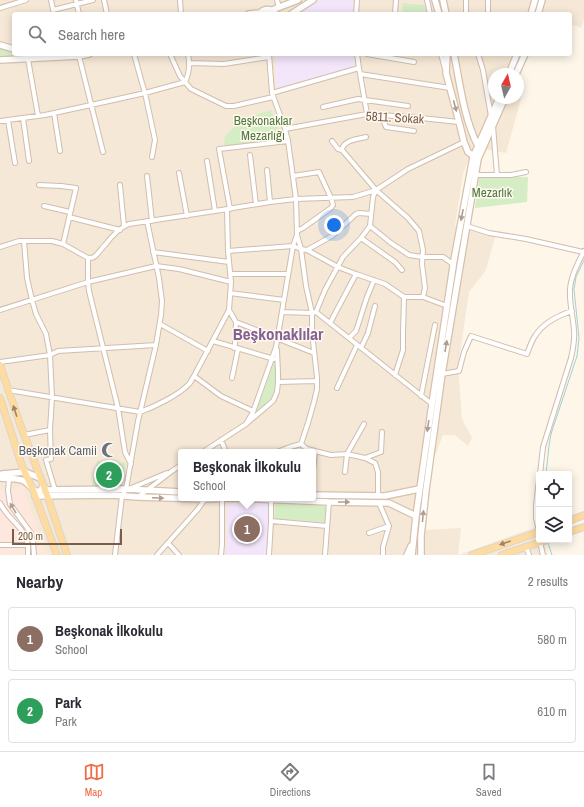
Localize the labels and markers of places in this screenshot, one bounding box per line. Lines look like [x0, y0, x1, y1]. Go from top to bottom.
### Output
mosque icon: Beşkonak Camii [100, 441, 118, 459]
place label: Beşkonak Camii [19, 442, 97, 459]
pin: 2 [96, 460, 122, 490]
pin: 1 [234, 514, 260, 544]

